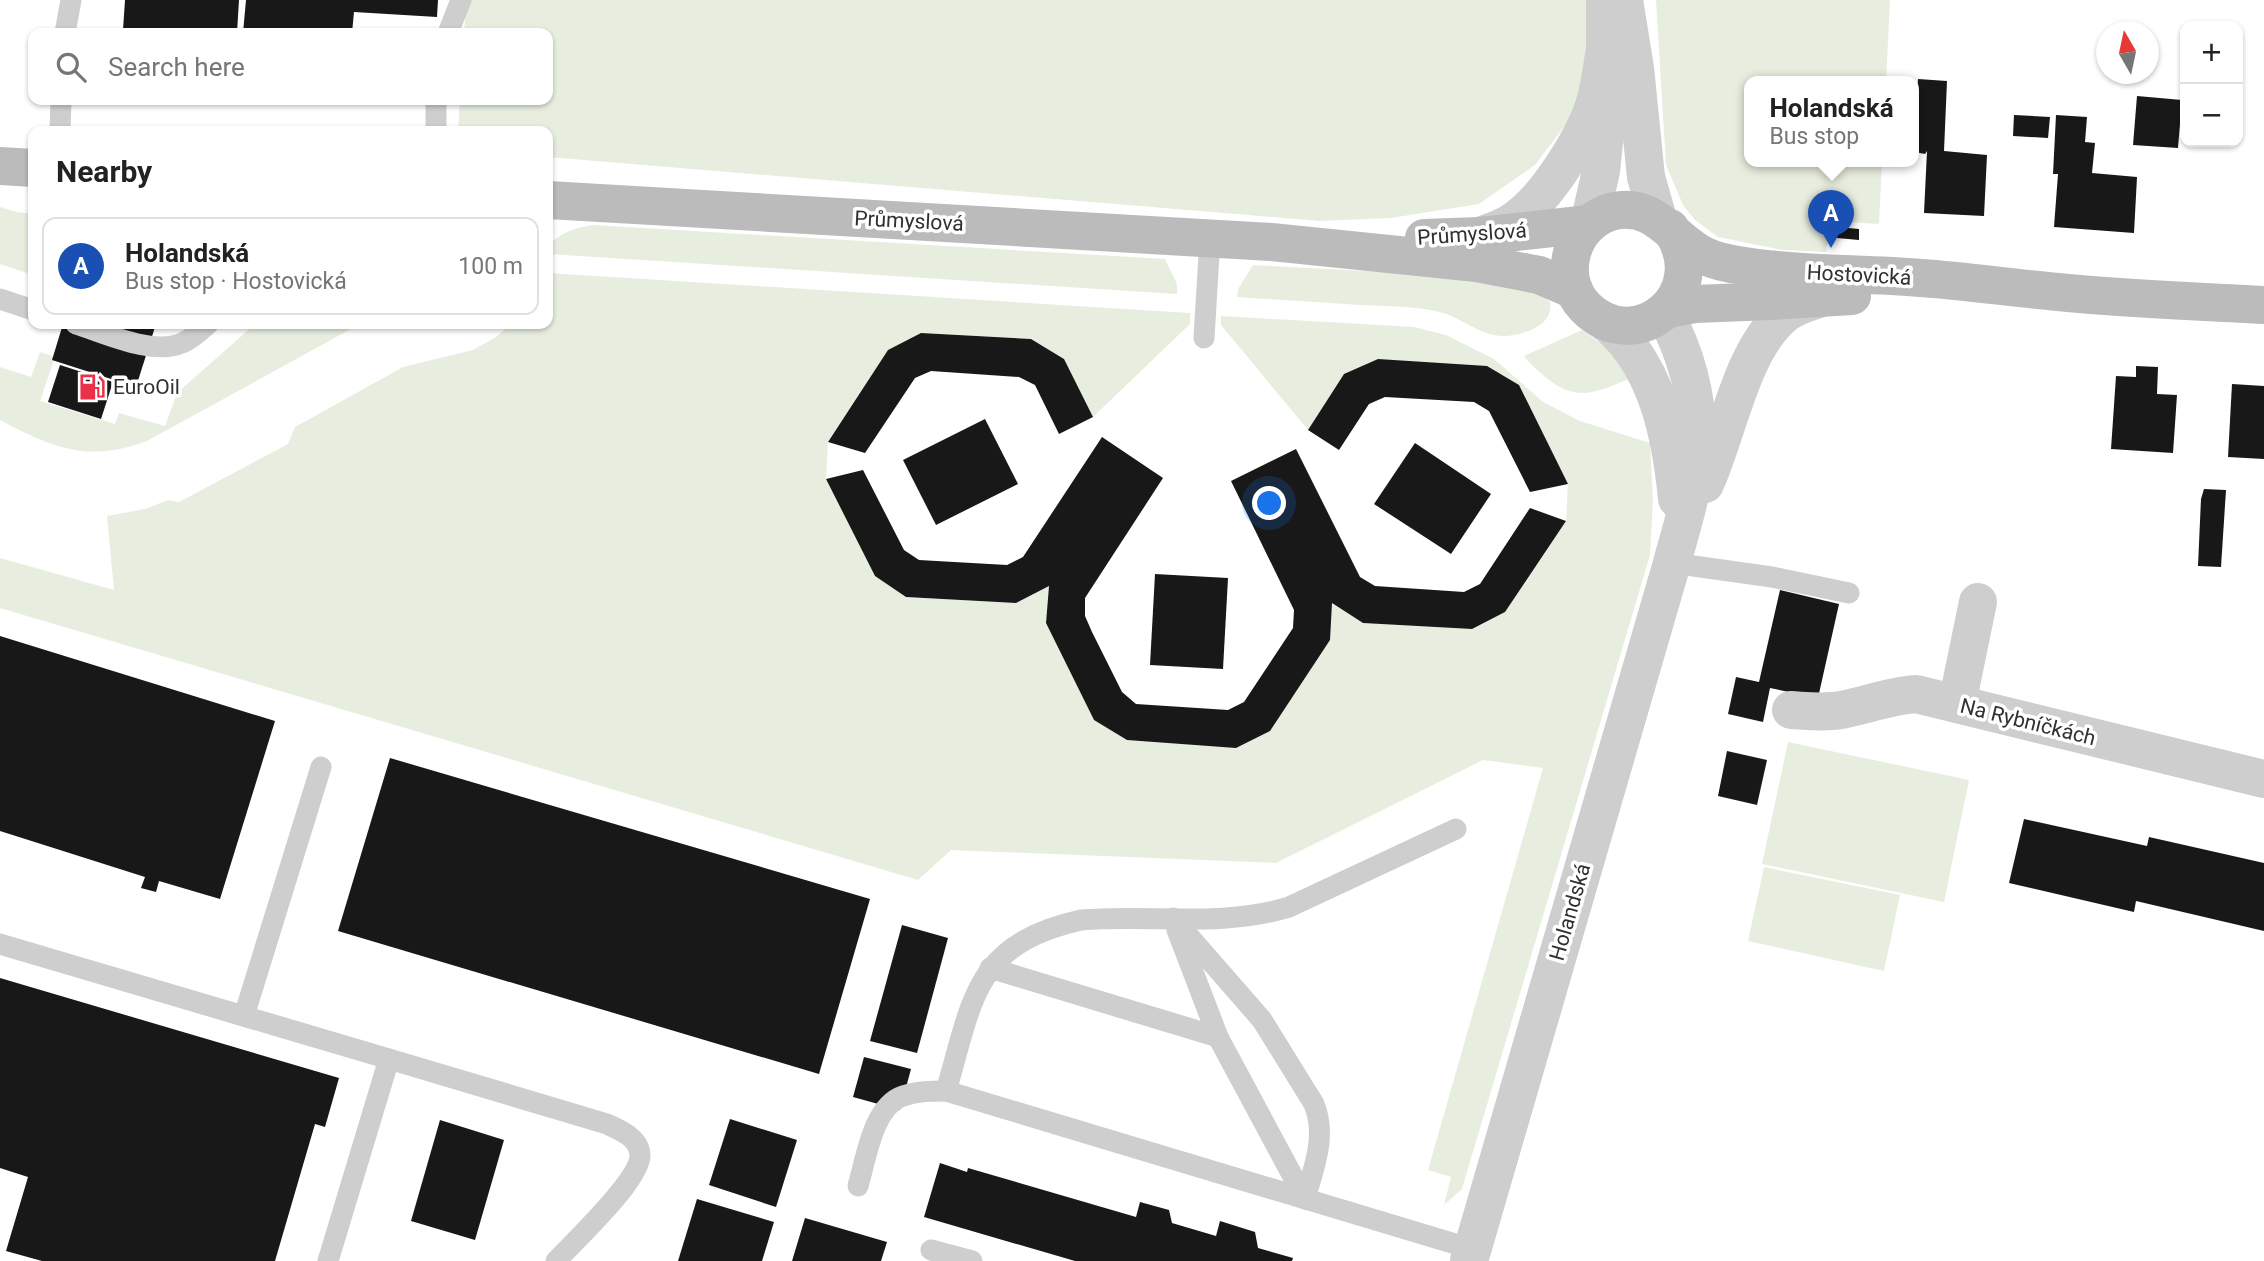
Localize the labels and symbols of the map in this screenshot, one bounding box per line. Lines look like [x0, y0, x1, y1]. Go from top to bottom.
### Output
north arrow [2096, 21, 2159, 84]
pin: A [1808, 190, 1854, 248]
street label: Průmyslová [854, 206, 964, 236]
street label: Průmyslová [1417, 218, 1527, 250]
street label: Hostovická [1806, 260, 1912, 290]
fuel station icon: EuroOil [77, 372, 107, 402]
place label: EuroOil [113, 375, 180, 399]
your location [1252, 486, 1286, 520]
street label: Na Rybníčkách [1958, 694, 2098, 750]
street label: Holandská [1545, 861, 1595, 963]

